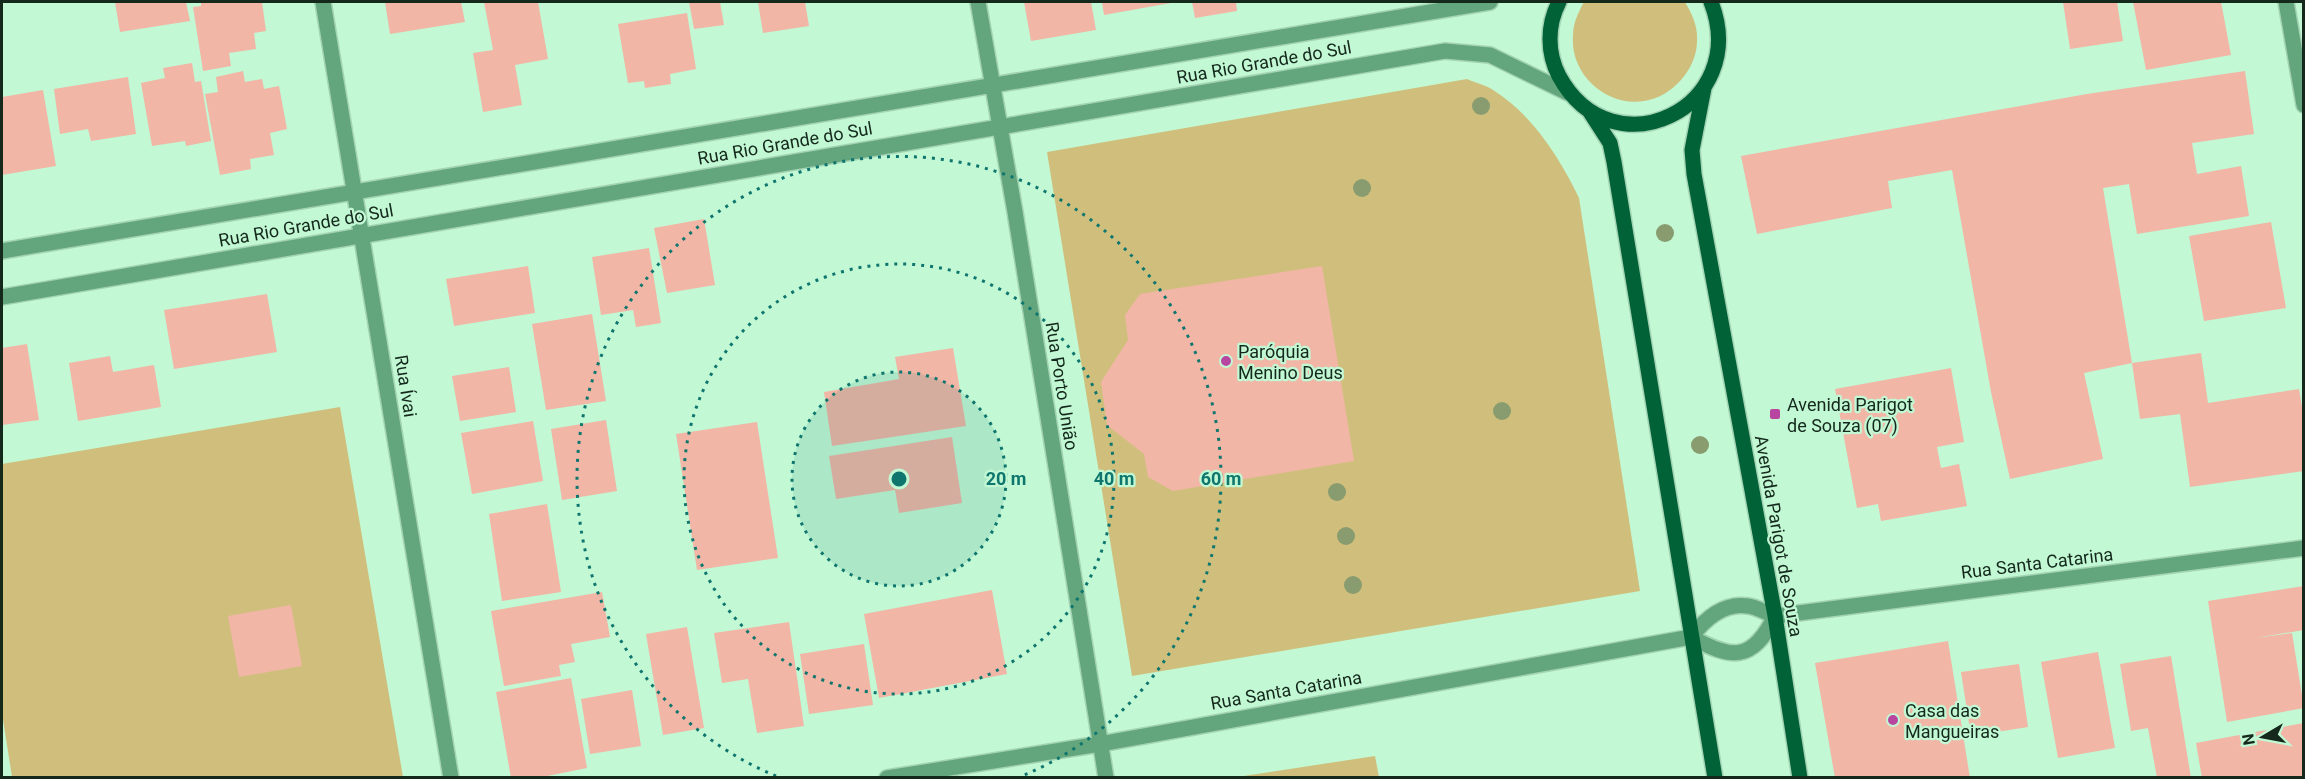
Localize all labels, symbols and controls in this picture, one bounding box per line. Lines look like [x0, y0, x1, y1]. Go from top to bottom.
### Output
street label: Rua Rio Grande do Sul [1175, 36, 1353, 88]
street label: Rua Rio Grande do Sul [696, 117, 874, 169]
street label: Rua Rio Grande do Sul [217, 199, 395, 251]
street label: Rua Porto União [1041, 320, 1083, 452]
place label: Paróquia Menino Deus [1238, 341, 1343, 383]
street label: Rua Ívai [391, 353, 421, 419]
marker: Paróquia Menino Deus [1219, 354, 1233, 368]
place label: Avenida Parigot de Souza (07) [1787, 394, 1913, 437]
marker: Avenida Parigot de Souza (07) [1768, 407, 1782, 421]
street label: Avenida Parigot de Souza [1751, 434, 1807, 638]
text: 20 m [986, 468, 1026, 489]
text: 40 m [1094, 468, 1134, 489]
text: 60 m [1201, 468, 1241, 489]
centre of rings [889, 469, 909, 489]
street label: Rua Santa Catarina [1960, 543, 2114, 583]
street label: Rua Santa Catarina [1209, 666, 1363, 714]
place label: Casa das Mangueiras [1905, 700, 1999, 742]
north arrow [2233, 707, 2293, 767]
marker: Casa das Mangueiras [1886, 713, 1900, 727]
text: N [2238, 732, 2259, 747]

